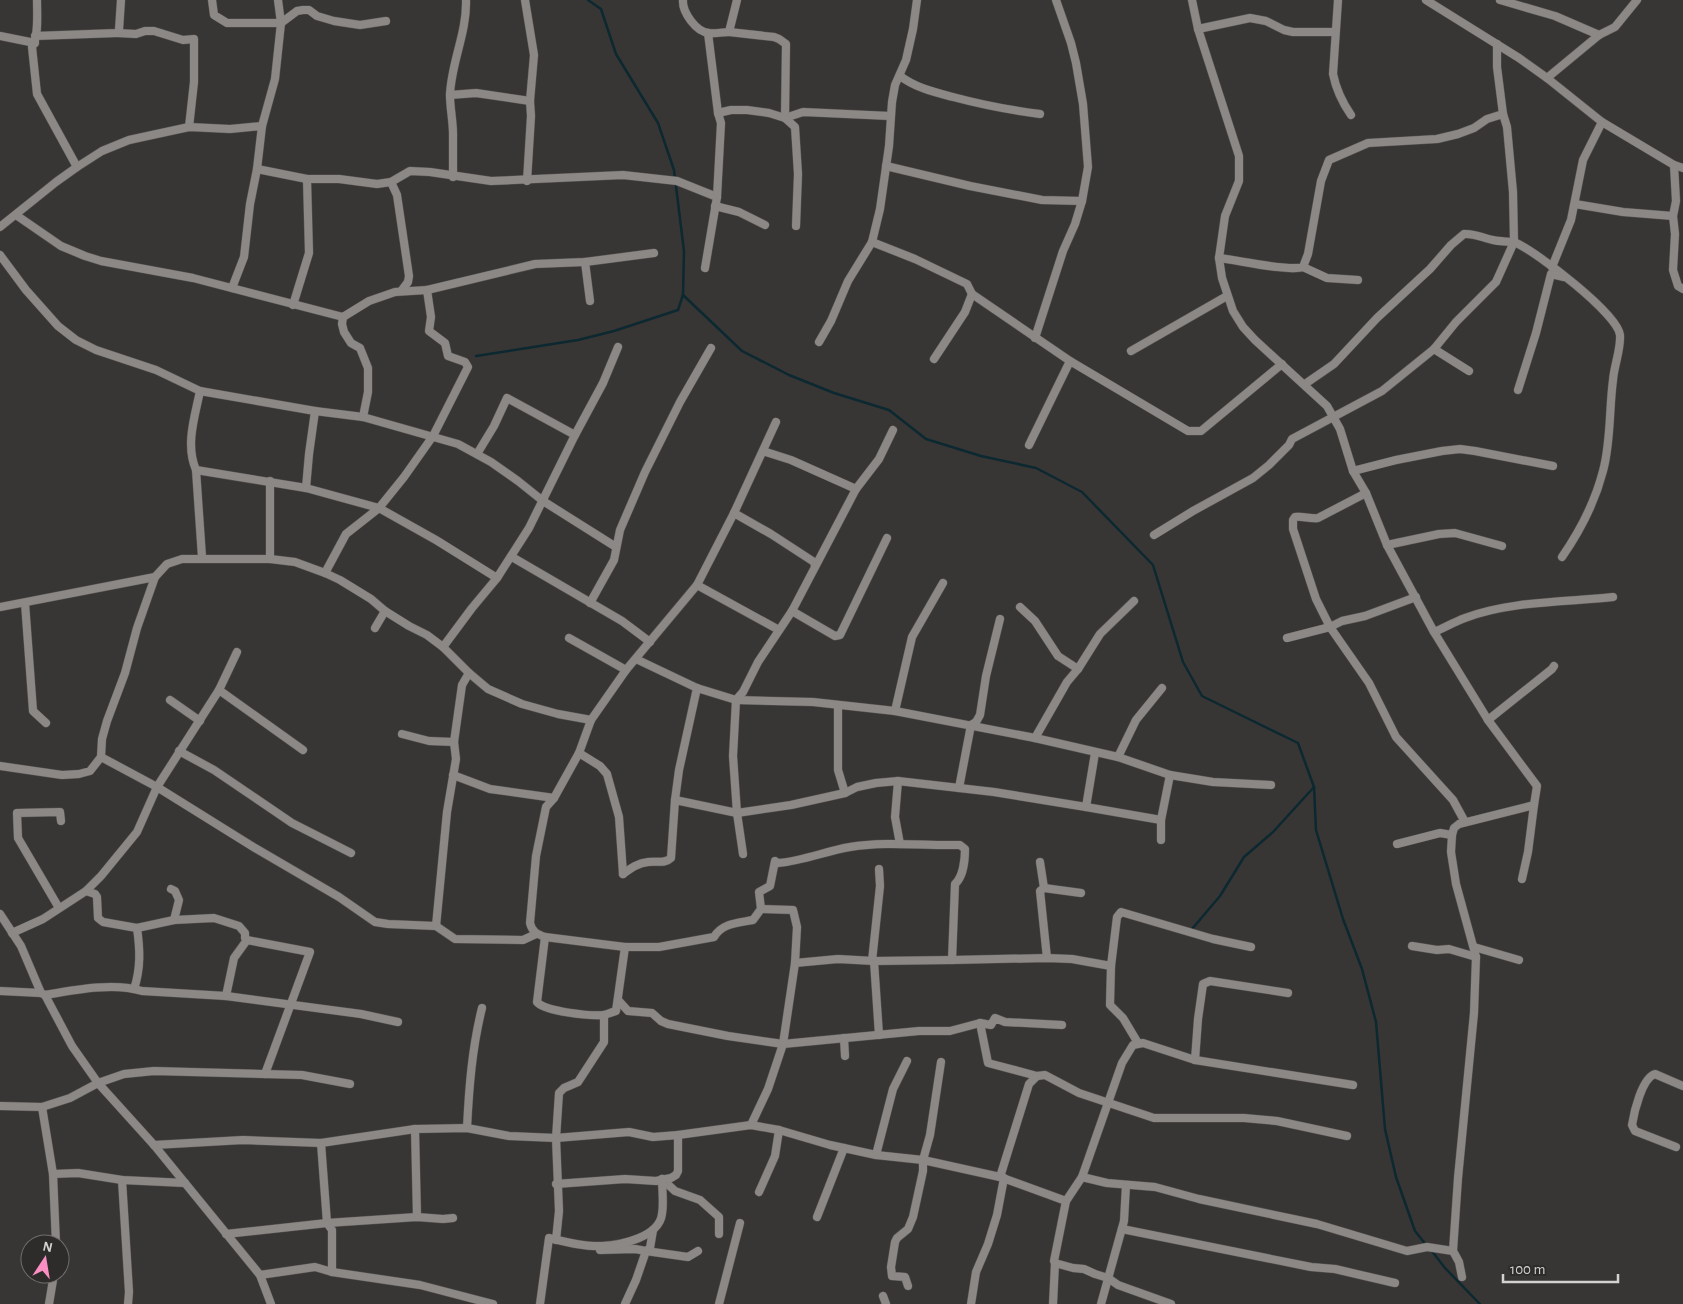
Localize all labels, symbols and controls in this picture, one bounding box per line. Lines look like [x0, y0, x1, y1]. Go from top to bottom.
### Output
north arrow [20, 1234, 70, 1284]
text: N [41, 1239, 54, 1255]
scale bar [1503, 1252, 1618, 1284]
text: 100 m [1510, 1262, 1545, 1277]

